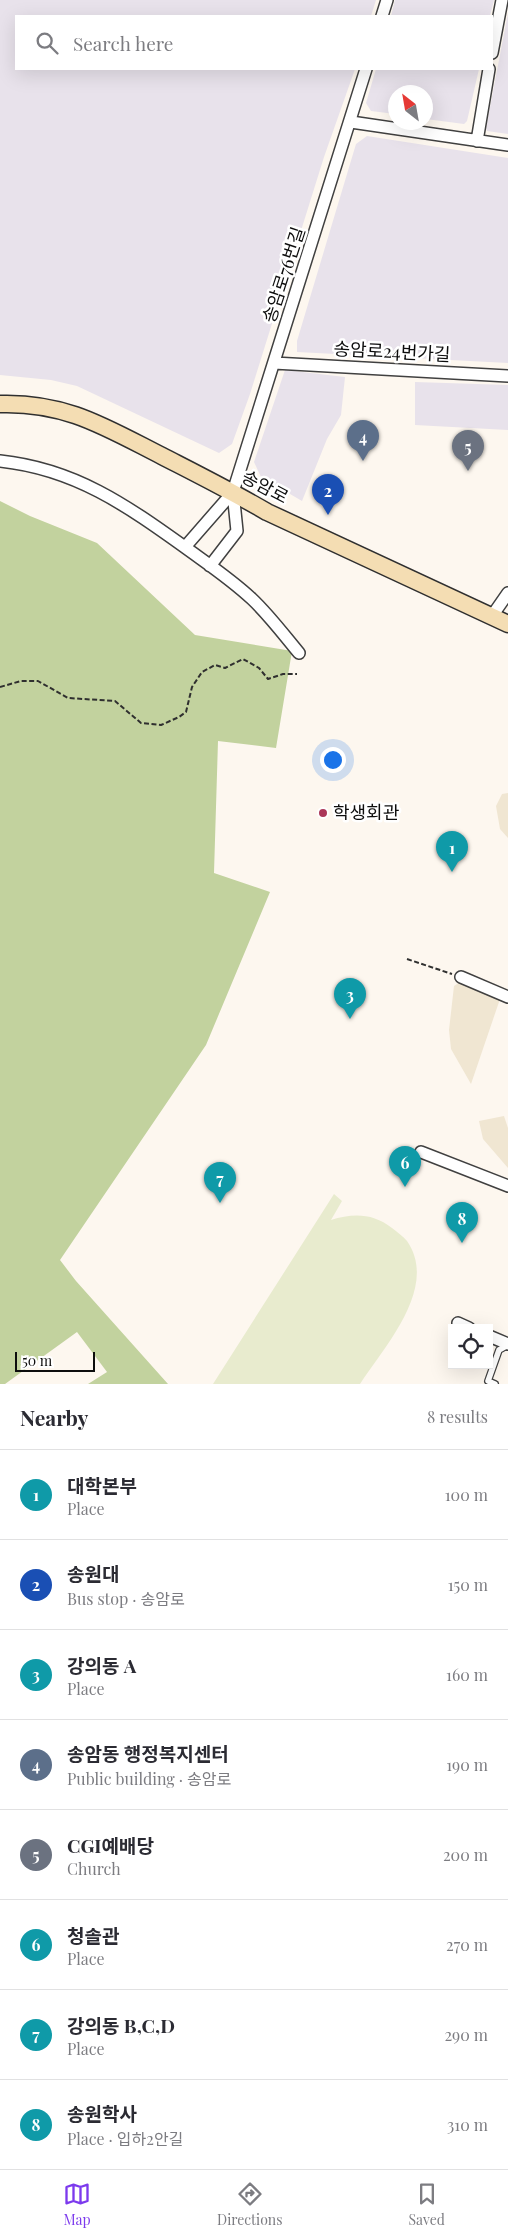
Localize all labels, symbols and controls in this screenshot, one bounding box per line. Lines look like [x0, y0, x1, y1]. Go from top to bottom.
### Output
search box [15, 15, 493, 70]
icon: search [33, 29, 61, 57]
text: Search here [73, 30, 173, 56]
north arrow [388, 85, 433, 130]
street label: 송암로76번길 [256, 224, 310, 326]
street label: 송암로24번가길 [333, 336, 451, 366]
pin: 4 [347, 420, 379, 461]
pin: 5 [452, 430, 484, 471]
street label: 송암로 [238, 464, 293, 508]
pin: 2 [312, 474, 344, 515]
your location [320, 747, 346, 773]
place label: 학생회관 [333, 800, 400, 824]
marker: 학생회관 [317, 807, 329, 819]
pin: 1 [436, 831, 468, 872]
pin: 3 [334, 978, 366, 1019]
pin: 6 [389, 1146, 421, 1187]
pin: 7 [204, 1162, 236, 1203]
pin: 8 [446, 1202, 478, 1243]
map controls [448, 1324, 493, 1369]
button: locate [448, 1324, 493, 1369]
scale bar [15, 1349, 95, 1372]
text: 50 m [22, 1351, 52, 1370]
text: Nearby [20, 1403, 89, 1431]
text: 8 results [427, 1406, 488, 1427]
text: 대학본부 [67, 1472, 137, 1498]
text: 1 [33, 1484, 39, 1505]
text: 100 m [445, 1484, 488, 1505]
text: Place [67, 1498, 105, 1519]
text: 송원대 [67, 1560, 119, 1586]
text: 2 [32, 1574, 40, 1595]
text: 150 m [448, 1574, 488, 1595]
text: Bus stop · 송암로 [67, 1588, 185, 1609]
text: 강의동 A [67, 1652, 137, 1678]
text: 3 [32, 1664, 40, 1685]
text: 160 m [446, 1664, 488, 1685]
text: Place [67, 1678, 105, 1699]
text: 송암동 행정복지센터 [67, 1740, 229, 1766]
text: 4 [32, 1754, 40, 1775]
text: 190 m [446, 1754, 488, 1775]
text: Public building · 송암로 [67, 1768, 231, 1789]
text: CGI예배당 [67, 1832, 154, 1858]
text: 5 [32, 1844, 40, 1865]
text: 200 m [443, 1844, 488, 1865]
text: Church [67, 1858, 121, 1879]
text: 청솔관 [67, 1922, 119, 1948]
text: 6 [32, 1934, 40, 1955]
text: 270 m [446, 1934, 488, 1955]
text: Place [67, 1948, 105, 1969]
text: 강의동 B,C,D [67, 2012, 175, 2038]
text: 7 [32, 2024, 40, 2045]
text: 290 m [444, 2024, 488, 2045]
text: Place [67, 2038, 105, 2059]
text: 송원학사 [67, 2100, 137, 2126]
text: 8 [32, 2114, 40, 2135]
text: 310 m [447, 2114, 488, 2135]
text: Place · 입하2안길 [67, 2128, 183, 2149]
tab: Map [63, 2180, 91, 2229]
tab: Directions [217, 2180, 282, 2229]
tab: Saved [409, 2180, 445, 2229]

